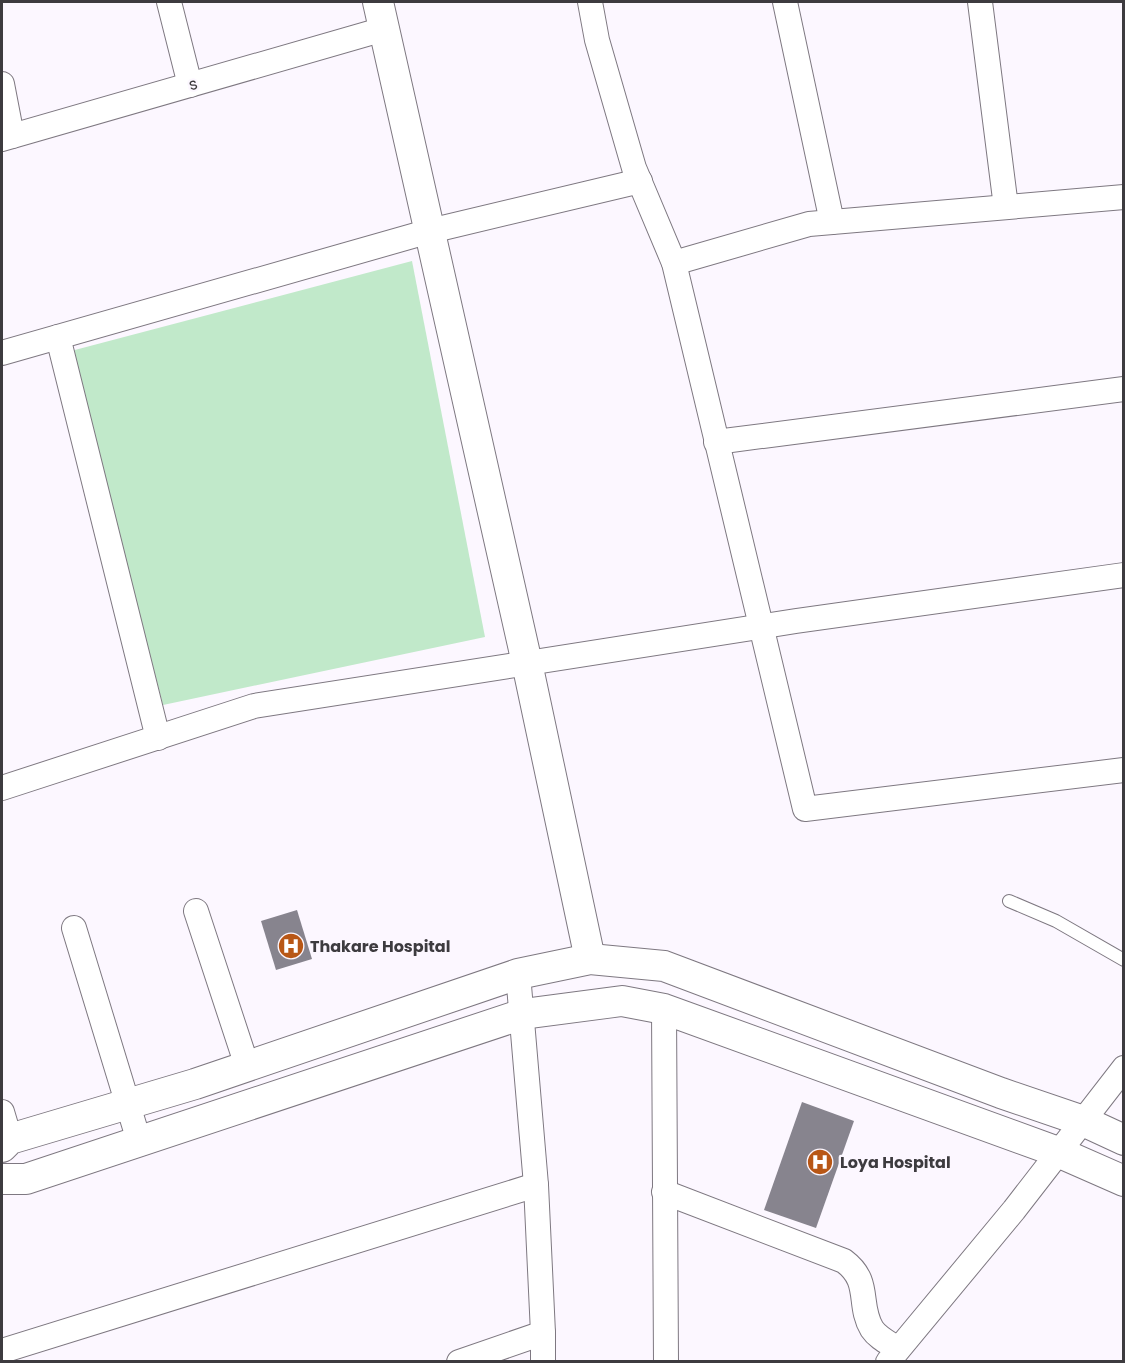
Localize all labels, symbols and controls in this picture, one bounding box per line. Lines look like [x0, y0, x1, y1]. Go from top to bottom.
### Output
street label: s [186, 72, 200, 96]
hospital icon: Thakare Hospital [276, 931, 306, 961]
place label: Thakare Hospital [310, 935, 450, 958]
hospital icon: Loya Hospital [805, 1147, 835, 1177]
place label: Loya Hospital [840, 1151, 951, 1174]

